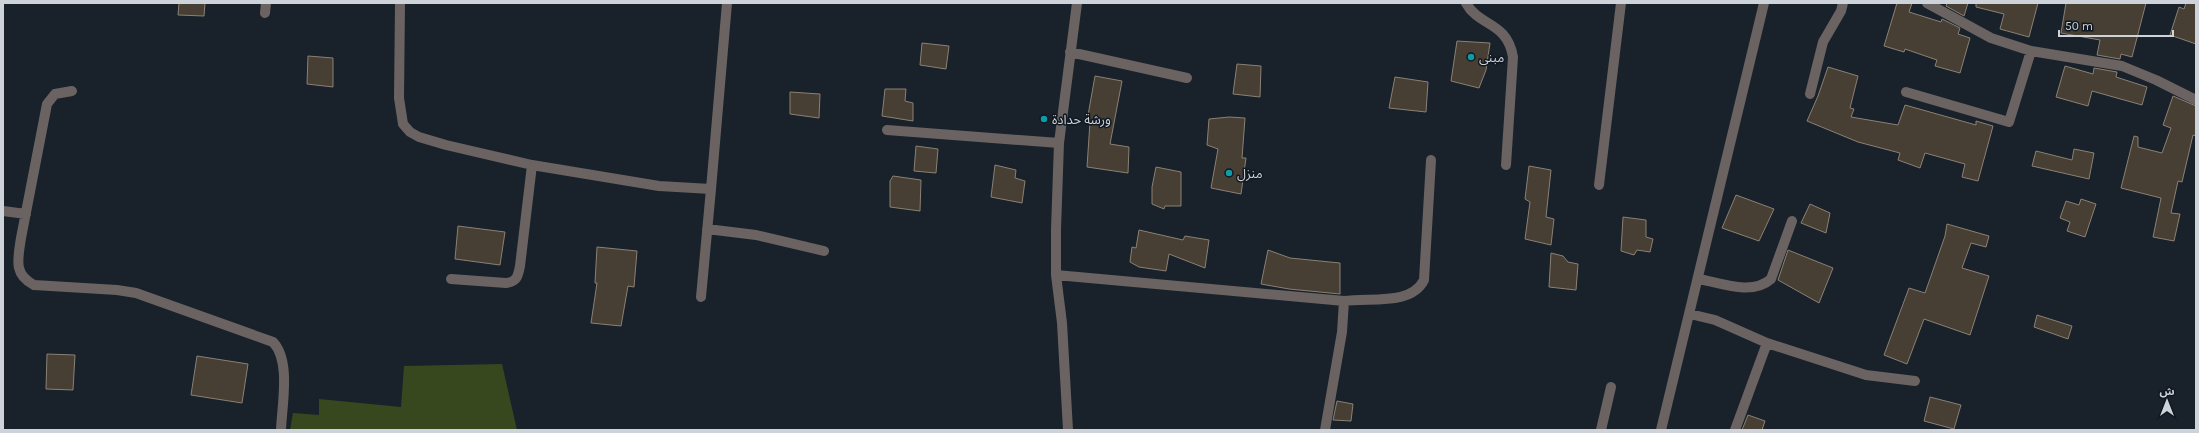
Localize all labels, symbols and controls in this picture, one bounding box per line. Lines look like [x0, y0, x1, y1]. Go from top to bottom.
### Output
scale bar [2059, 12, 2173, 38]
text: 50 m [2065, 19, 2093, 33]
place label: مبنى [1479, 50, 1504, 66]
marker: مبنى [1466, 52, 1476, 62]
place label: ورشة حدادة [1052, 112, 1111, 127]
marker: ورشة حدادة [1039, 114, 1049, 124]
place label: منزل [1237, 166, 1263, 182]
marker: منزل [1224, 168, 1234, 178]
north arrow [2147, 381, 2187, 421]
text: ش [2159, 385, 2175, 398]

